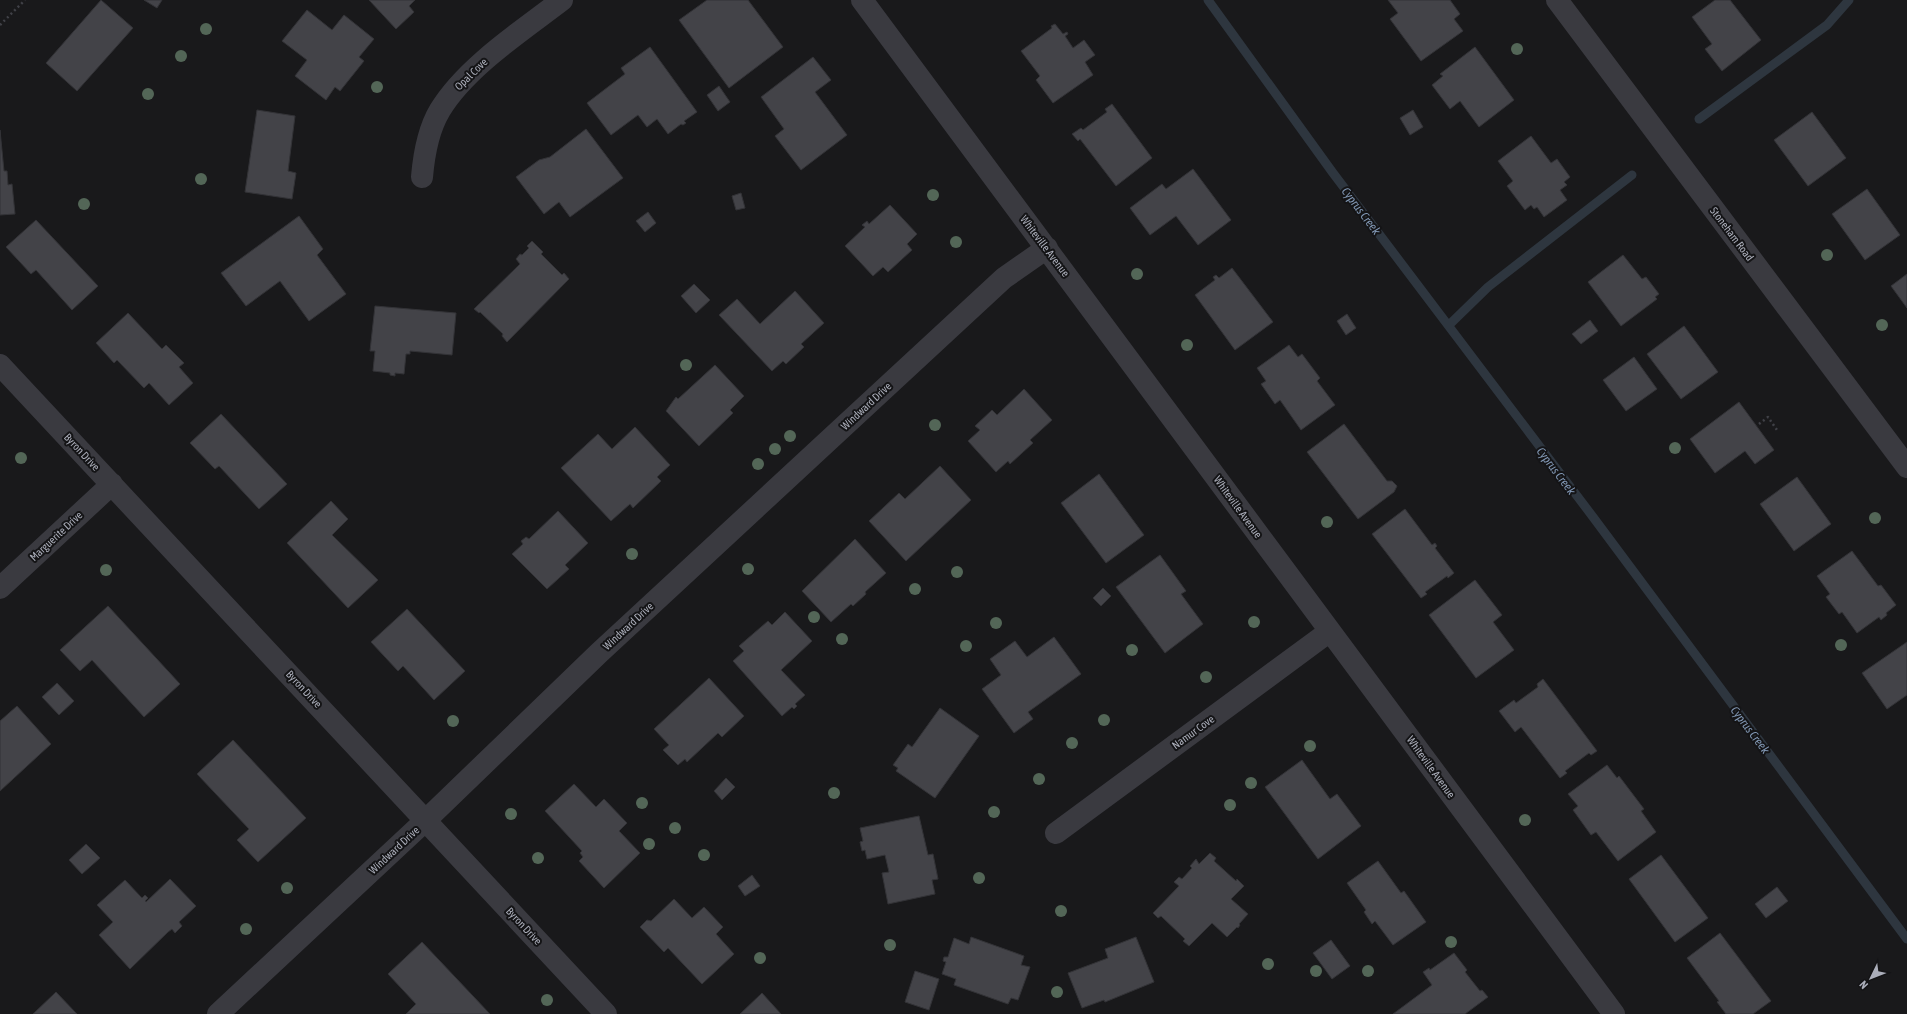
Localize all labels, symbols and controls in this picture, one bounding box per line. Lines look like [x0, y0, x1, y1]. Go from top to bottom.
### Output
street label: Opal Cove [452, 56, 490, 92]
water label: Cyprus Creek [1339, 185, 1384, 238]
street label: Stoneham Road [1708, 205, 1756, 263]
street label: Whiteville Avenue [1018, 213, 1072, 279]
street label: Windward Drive [839, 380, 893, 432]
street label: Byron Drive [62, 431, 102, 473]
water label: Cyprus Creek [1534, 445, 1579, 498]
street label: Whiteville Avenue [1212, 474, 1264, 540]
street label: Marguerite Drive [27, 509, 85, 563]
street label: Windward Drive [601, 600, 655, 652]
street label: Byron Drive [284, 668, 324, 710]
water label: Cyprus Creek [1728, 704, 1773, 757]
street label: Namur Cove [1170, 713, 1216, 751]
street label: Whiteville Avenue [1405, 734, 1457, 800]
street label: Windward Drive [367, 824, 421, 876]
street label: Byron Drive [504, 905, 544, 947]
north arrow [1851, 958, 1891, 998]
text: N [1857, 978, 1870, 991]

